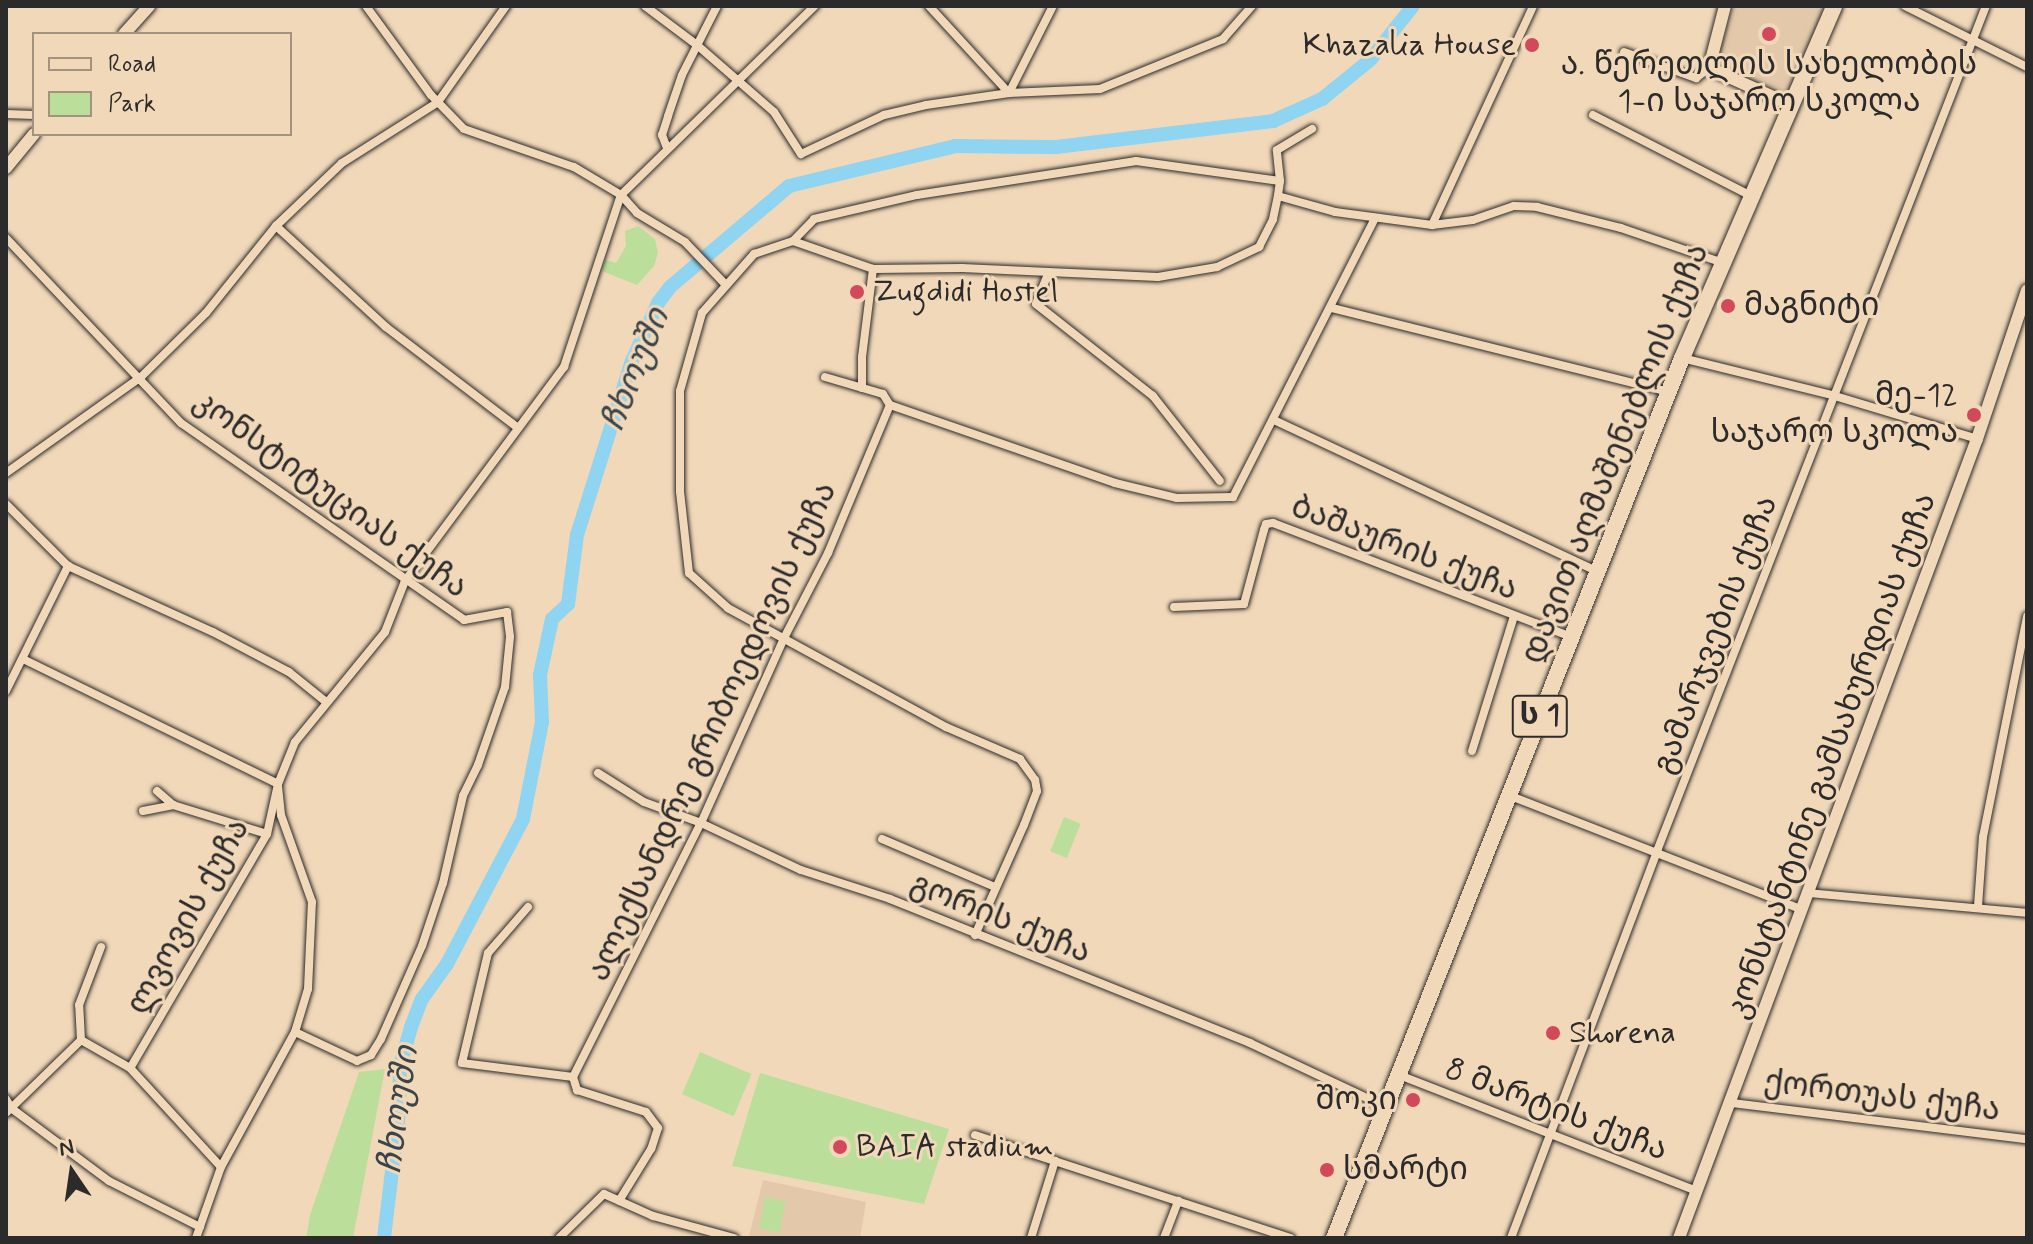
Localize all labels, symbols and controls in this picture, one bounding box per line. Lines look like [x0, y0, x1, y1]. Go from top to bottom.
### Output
marker: ა. წერეთლის სახელობის 1-ი საჯარო სკოლა [1760, 25, 1778, 43]
place label: Khazalia House [1309, 26, 1516, 64]
legend [32, 32, 292, 136]
marker: Khazalia House [1523, 36, 1541, 54]
place label: ა. წერეთლის სახელობის 1-ი საჯარო სკოლა [1561, 47, 1977, 122]
text: Road [108, 49, 156, 80]
text: Park [108, 89, 156, 120]
street label: დავით აღმაშენებლის ქუჩა [1514, 239, 1718, 669]
place label: Zugdidi Hostel [873, 273, 1062, 311]
marker: Zugdidi Hostel [848, 283, 866, 301]
place label: მაგნიტი [1744, 287, 1879, 325]
marker: მაგნიტი [1719, 297, 1737, 315]
water label: ჩხოუში [593, 303, 679, 437]
place label: მე-12 საჯარო სკოლა [1711, 378, 1958, 453]
street label: კონსტიტუციას ქუჩა [186, 383, 474, 607]
marker: მე-12 საჯარო სკოლა [1965, 406, 1983, 424]
street label: ალექსანდრე გრიბოედოვის ქუჩა [580, 476, 846, 988]
street label: ბაშაურის ქუჩა [1285, 488, 1523, 610]
street label: კონსტანტინე გამსახურდიას ქუჩა [1719, 488, 1945, 1024]
street label: გამარჯვების ქუჩა [1645, 491, 1787, 779]
road number: ს 1 [1510, 690, 1570, 742]
street label: ლვოვის ქუჩა [119, 813, 259, 1021]
street label: გორის ქუჩა [904, 865, 1096, 973]
place label: Shorena [1569, 1014, 1676, 1052]
marker: Shorena [1544, 1024, 1562, 1042]
water label: ჩხოუში [370, 1044, 428, 1176]
street label: 8 მარტის ქუჩა [1439, 1050, 1673, 1170]
street label: ქორთუას ქუჩა [1762, 1063, 2002, 1131]
place label: შოკი [1315, 1081, 1397, 1119]
marker: შოკი [1404, 1091, 1422, 1109]
place label: BAIA stadium [856, 1128, 1054, 1166]
north arrow [32, 1132, 112, 1212]
text: N [56, 1133, 77, 1164]
marker: BAIA stadium [831, 1138, 849, 1156]
place label: სმარტი [1343, 1151, 1468, 1189]
marker: სმარტი [1318, 1161, 1336, 1179]

